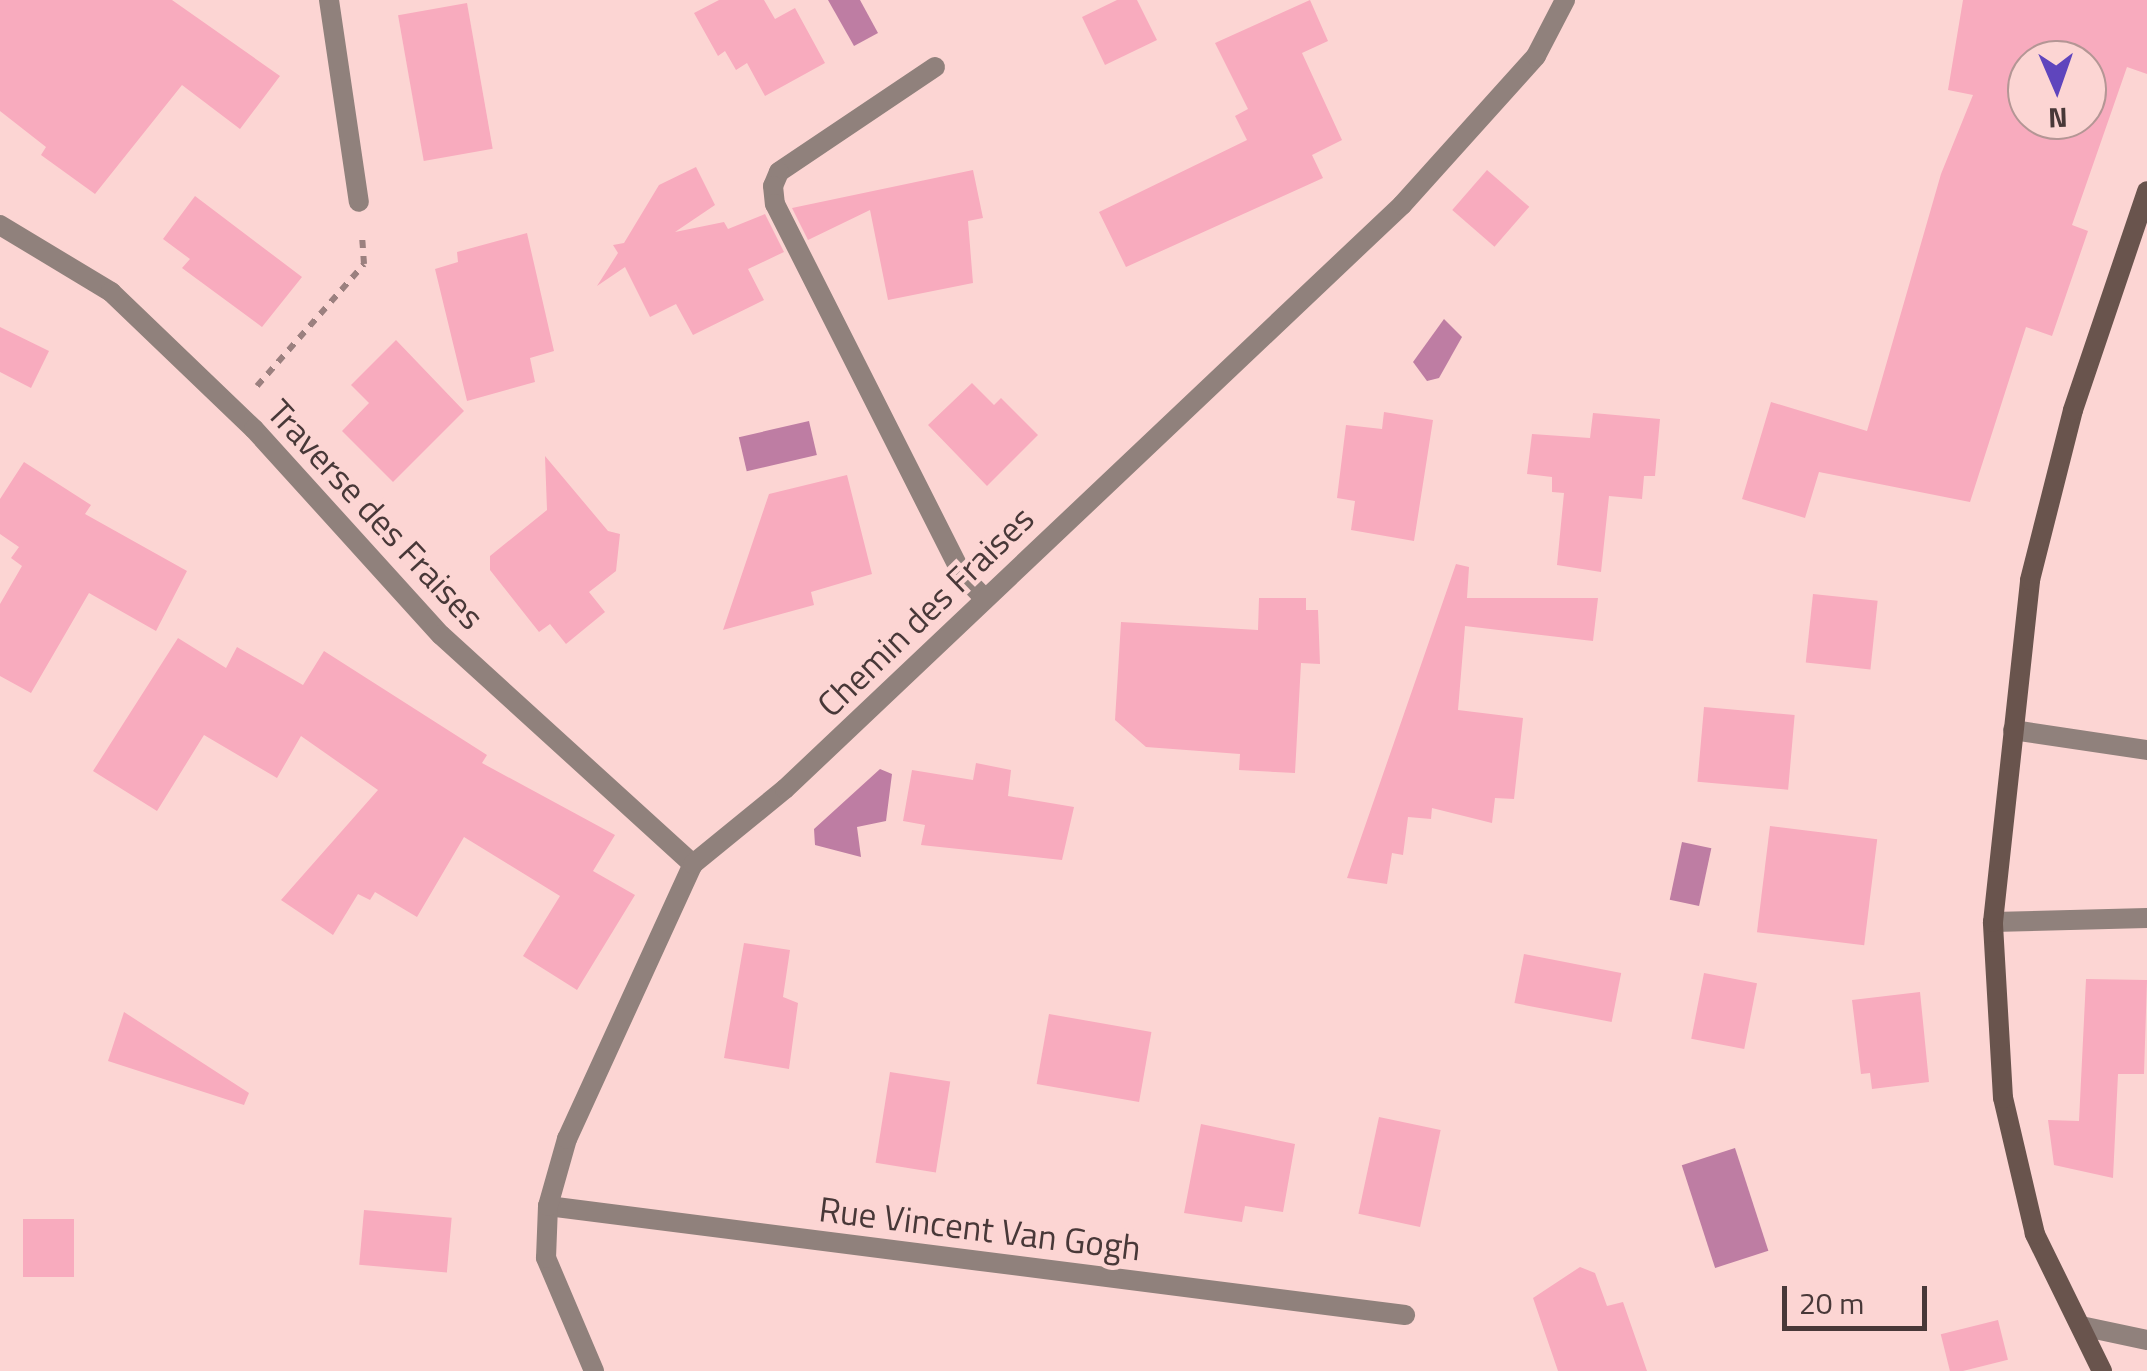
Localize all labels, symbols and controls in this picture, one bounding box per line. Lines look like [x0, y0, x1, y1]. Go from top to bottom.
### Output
north arrow [2007, 40, 2107, 140]
text: N [2048, 97, 2068, 140]
street label: Traverse des Fraises [259, 391, 493, 637]
street label: Chemin des Fraises [808, 497, 1042, 725]
street label: Rue Vincent Van Gogh [817, 1187, 1143, 1269]
scale bar [1787, 1266, 1932, 1328]
text: 20 m [1799, 1280, 1864, 1326]

